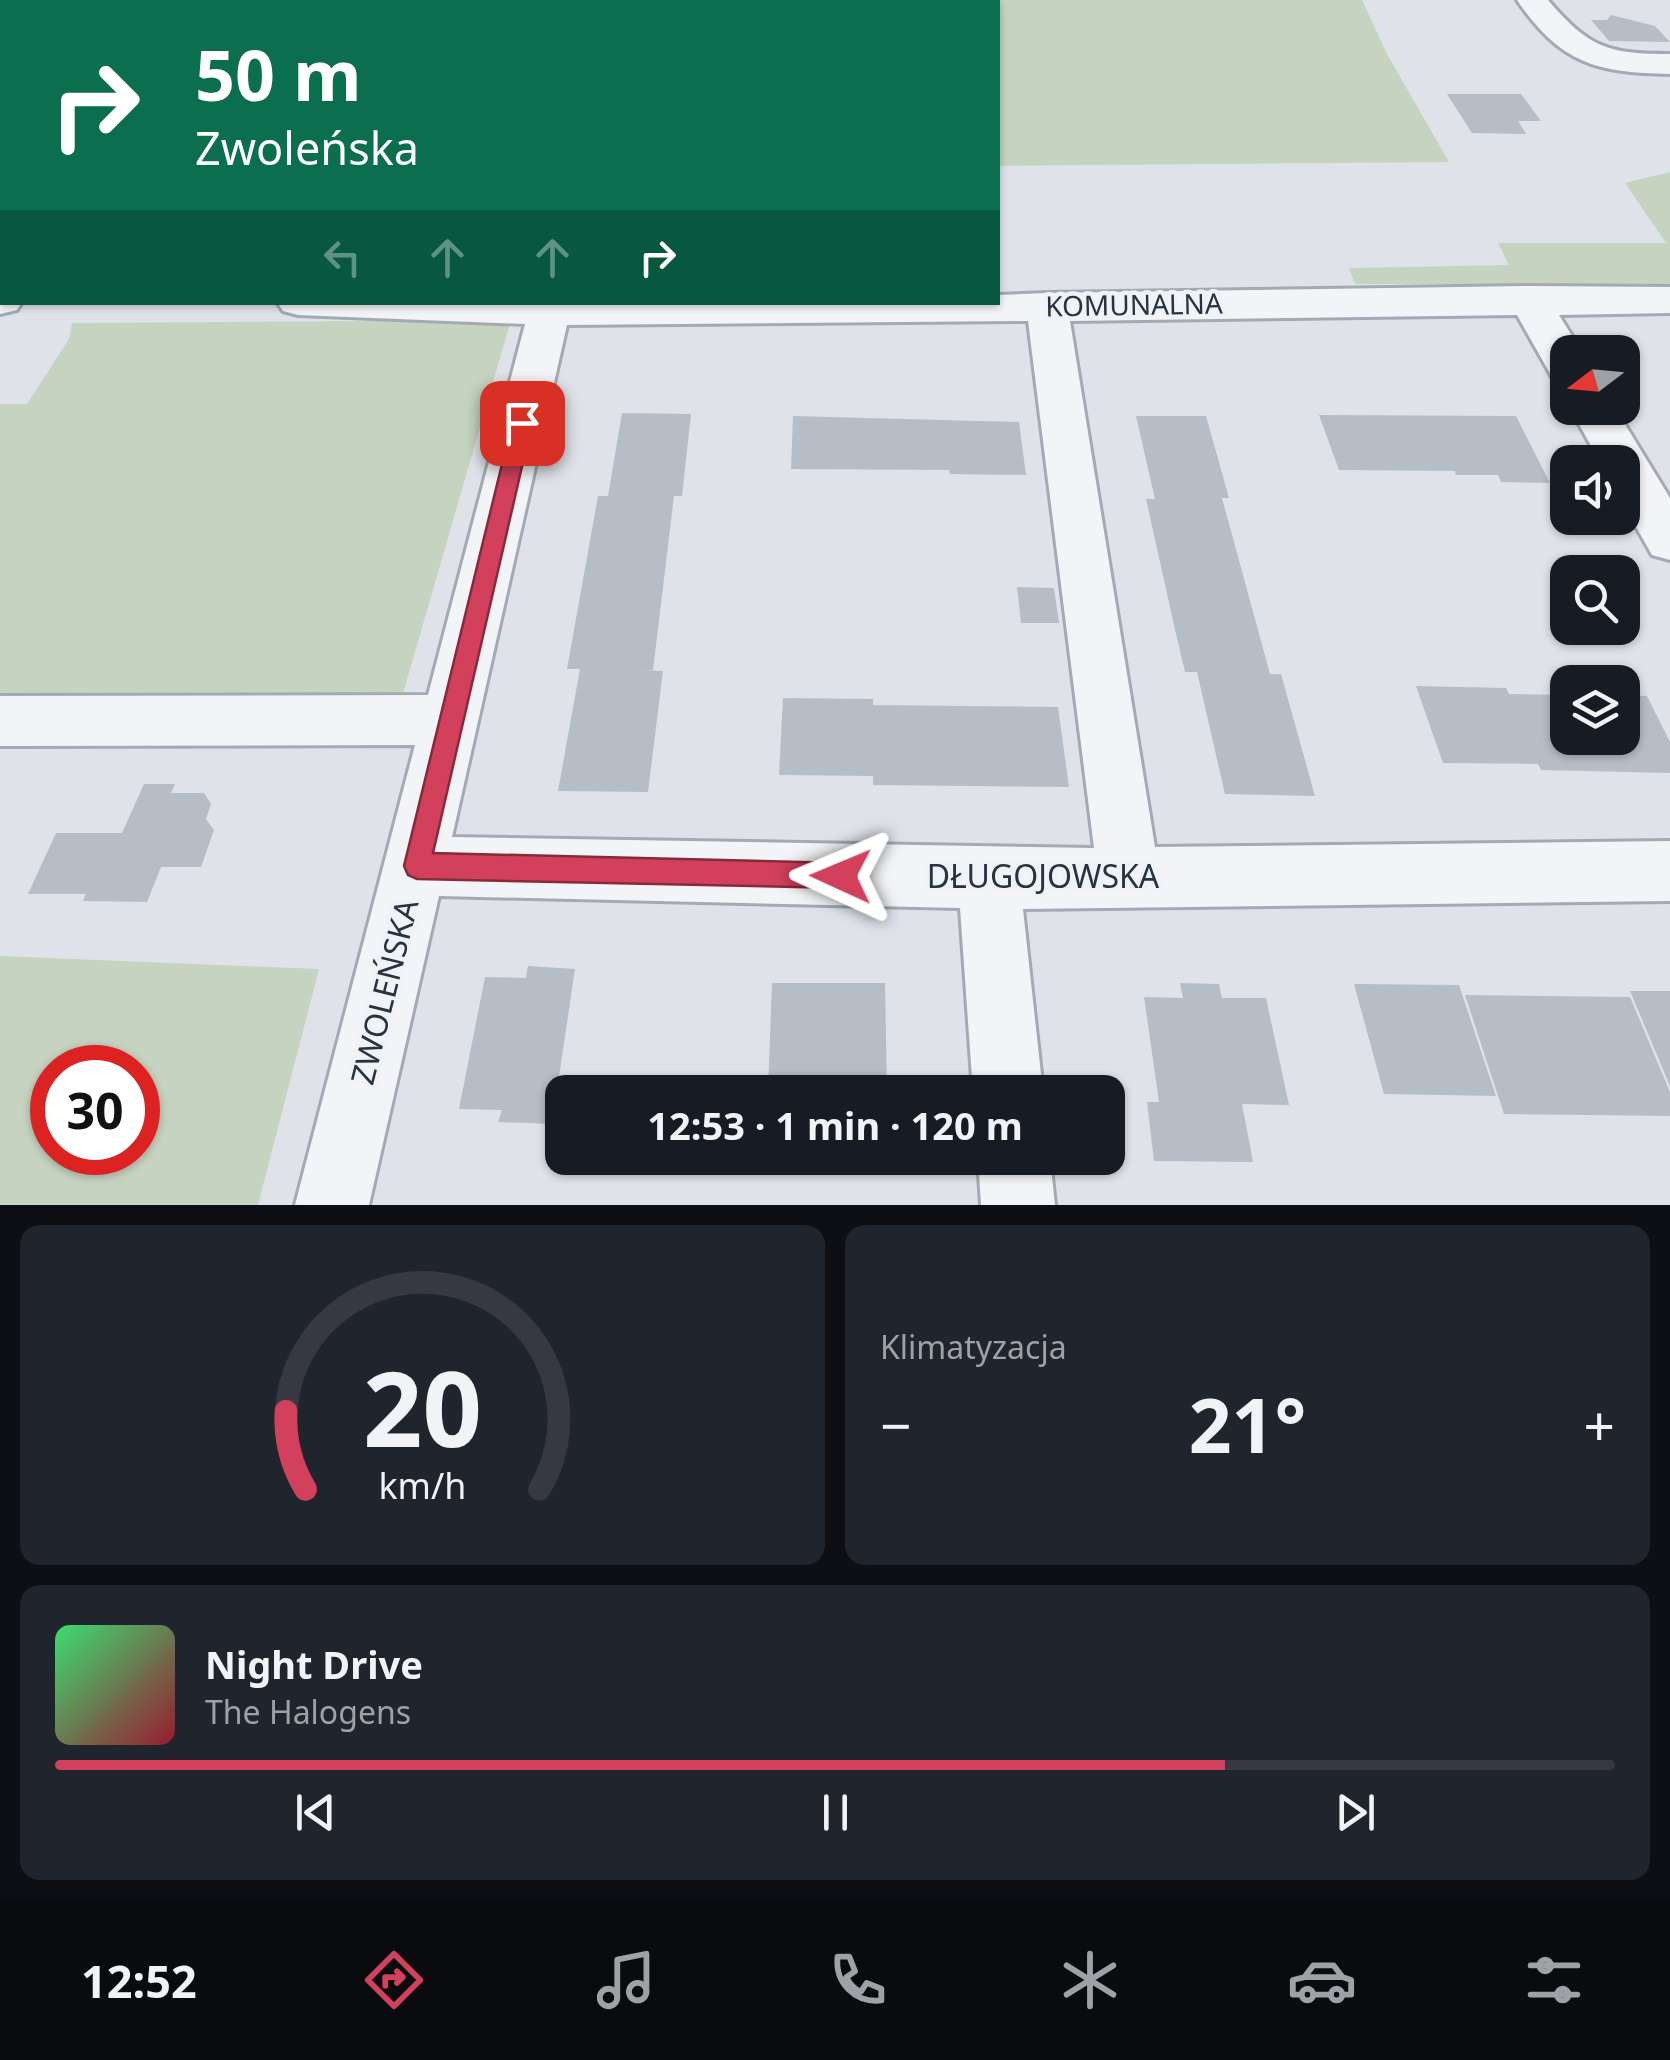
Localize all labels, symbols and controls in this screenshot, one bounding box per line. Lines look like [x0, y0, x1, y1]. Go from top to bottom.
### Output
text: 50 m [195, 26, 362, 122]
icon: right [30, 40, 160, 170]
text: Zwoleńska [195, 117, 419, 178]
icon: left [315, 230, 370, 285]
icon: ahead [420, 230, 475, 285]
icon: ahead [525, 230, 580, 285]
icon: right [630, 230, 685, 285]
street label: KOMUNALNA [1045, 283, 1223, 325]
north arrow [1550, 335, 1640, 425]
map controls [1550, 335, 1640, 755]
pin [480, 381, 565, 466]
icon: arrive [495, 396, 550, 451]
button: sound [1550, 445, 1640, 535]
button: search [1550, 555, 1640, 645]
button: layers [1550, 665, 1640, 755]
position arrow [789, 824, 893, 928]
street label: DŁUGOJOWSKA [927, 854, 1160, 897]
street label: ZWOLEŃSKA [340, 894, 427, 1089]
speed limit sign: 30 [30, 1045, 160, 1175]
text: 12:53 · 1 min · 120 m [647, 1099, 1023, 1151]
text: Klimatyzacja [880, 1325, 1067, 1368]
text: 20 [363, 1336, 482, 1477]
text: 21° [1189, 1373, 1306, 1475]
text: − [880, 1387, 911, 1462]
text: + [1584, 1387, 1615, 1462]
text: km/h [379, 1461, 466, 1509]
text: Night Drive [205, 1638, 423, 1690]
text: The Halogens [205, 1690, 411, 1733]
icon: previous [288, 1785, 343, 1840]
icon: pause [808, 1785, 863, 1840]
icon: next [1328, 1785, 1383, 1840]
icon: directions [359, 1945, 429, 2015]
icon: music [591, 1945, 661, 2015]
icon: phone [823, 1945, 893, 2015]
icon: climate [1055, 1945, 1125, 2015]
icon: car [1287, 1945, 1357, 2015]
icon: filters [1519, 1945, 1589, 2015]
text: 12:52 [81, 1950, 197, 2011]

